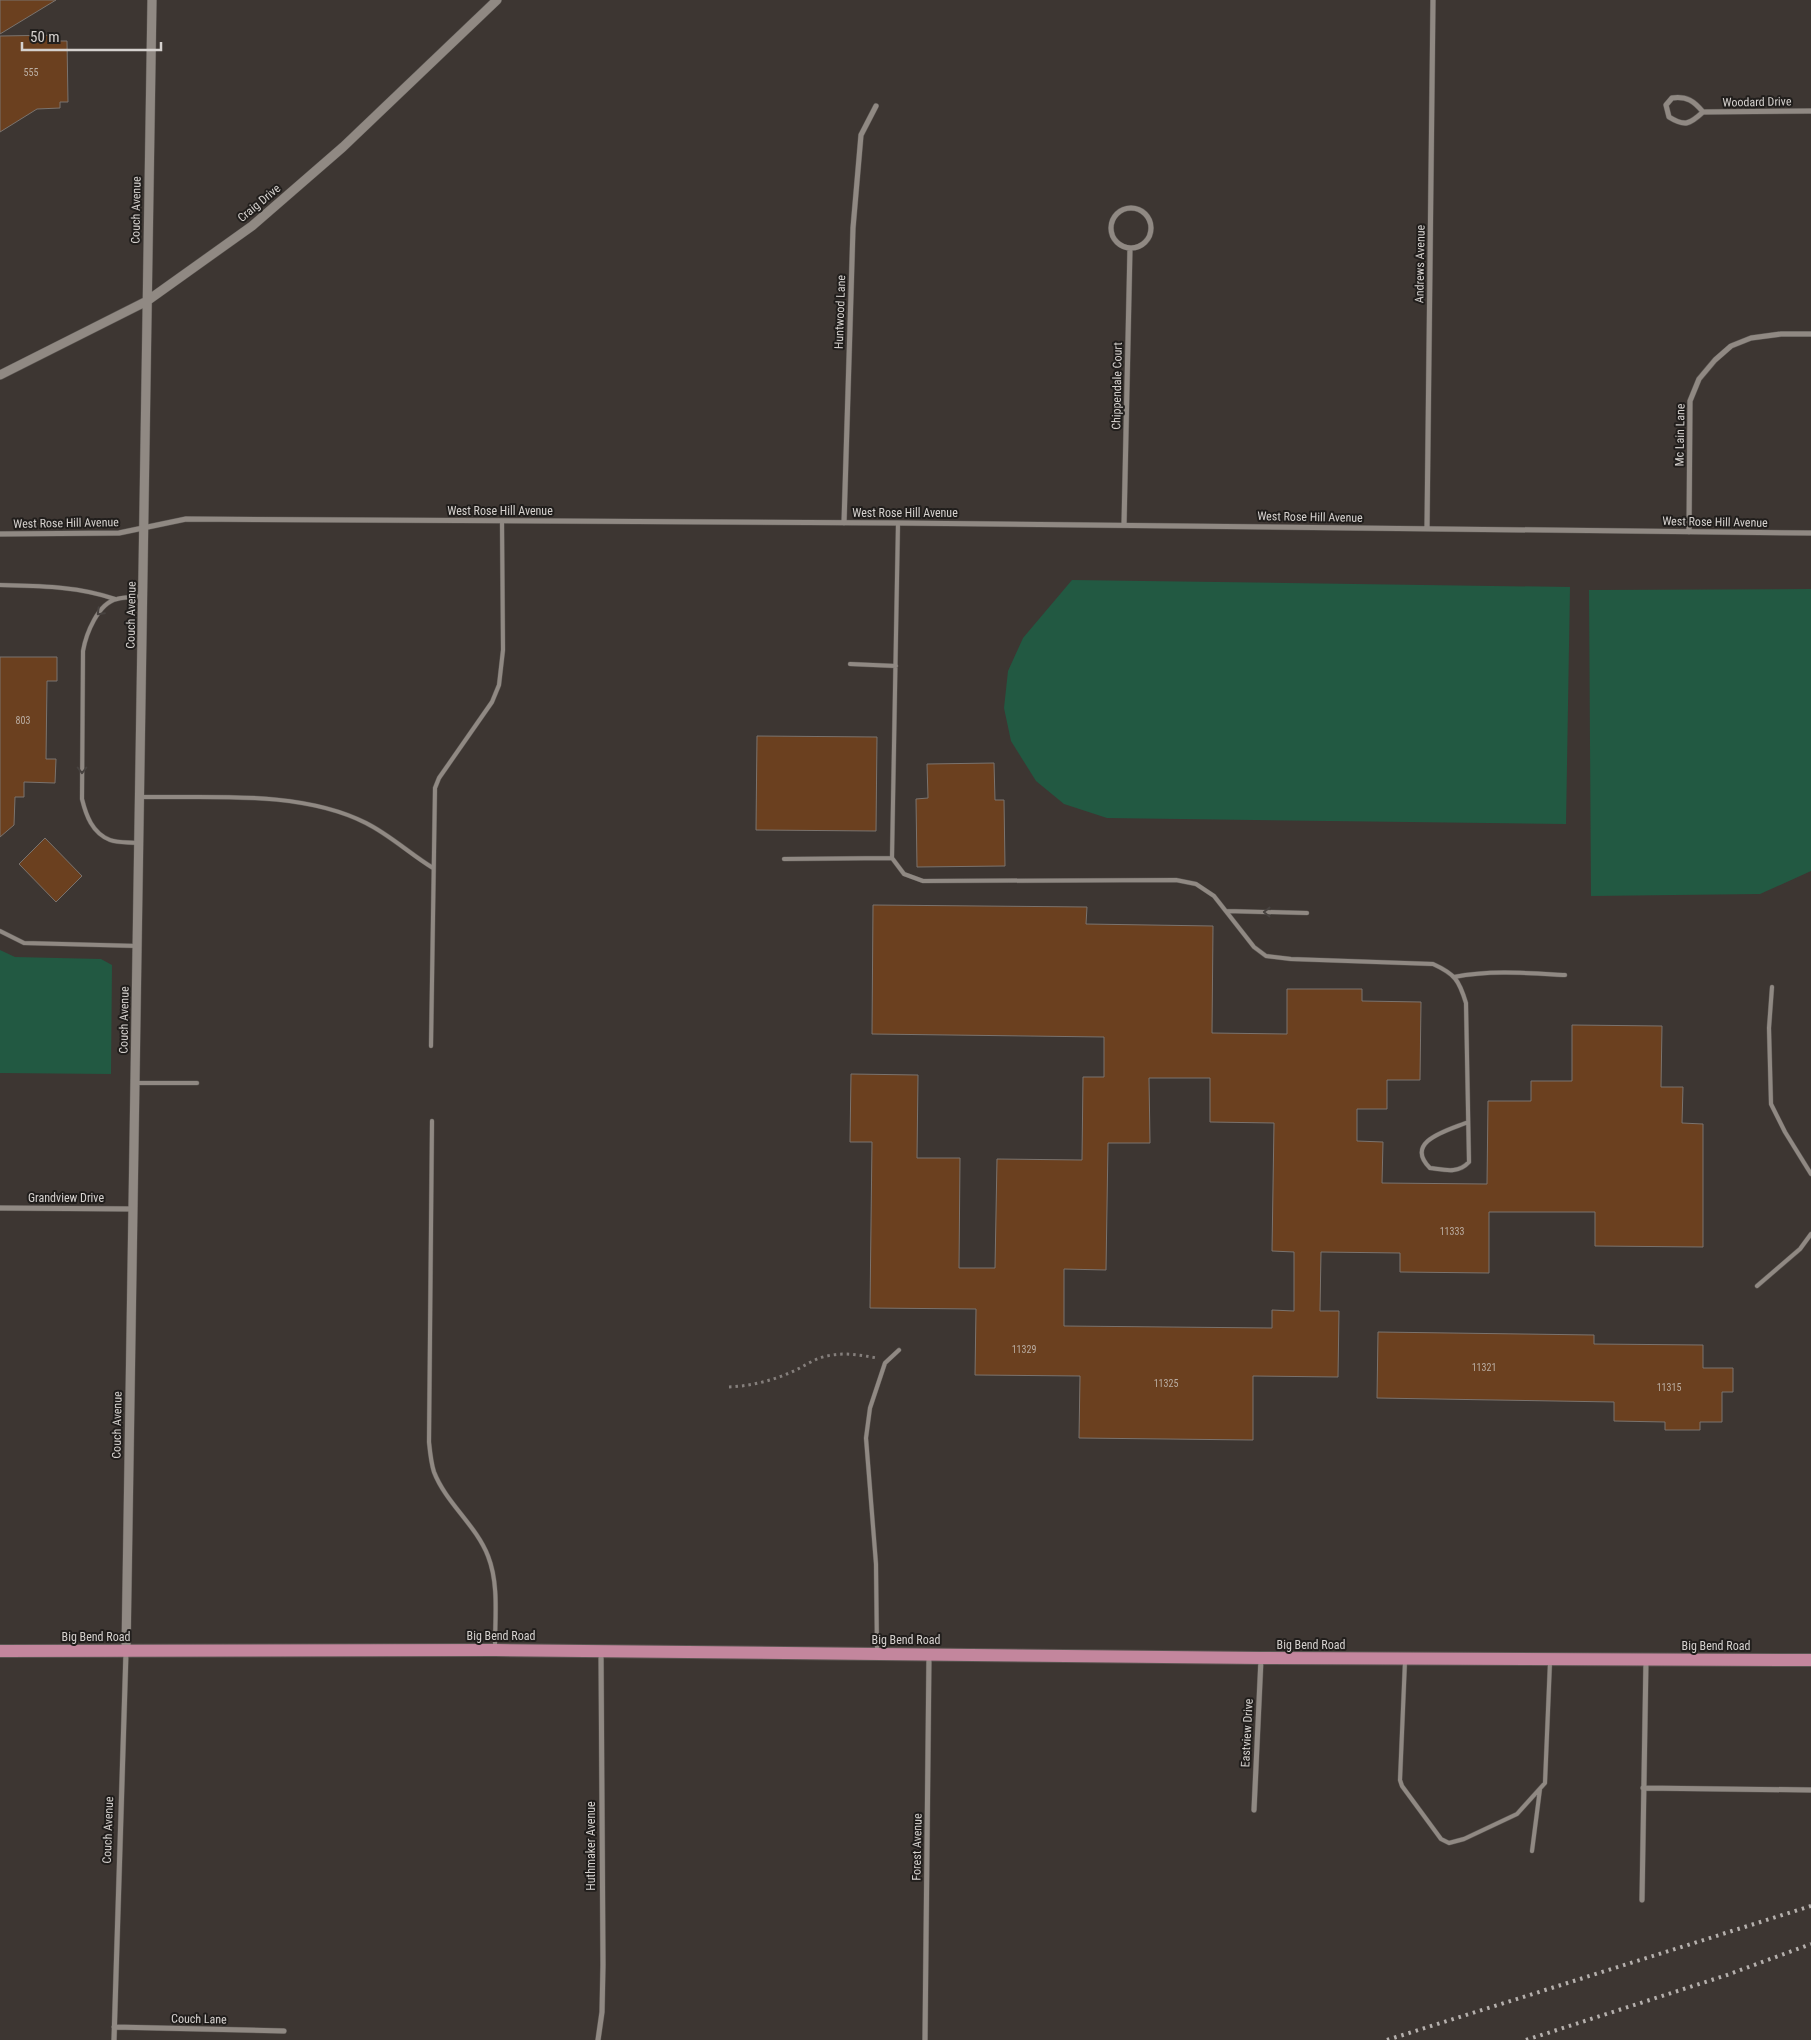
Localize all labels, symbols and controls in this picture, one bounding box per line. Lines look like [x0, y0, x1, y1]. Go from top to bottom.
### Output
scale bar [22, 20, 161, 52]
text: 50 m [30, 28, 60, 46]
house number: 555 [24, 67, 38, 78]
street label: Woodard Drive [1722, 94, 1792, 110]
street label: Couch Avenue [128, 176, 144, 244]
street label: Craig Drive [235, 181, 283, 225]
street label: Andrews Avenue [1412, 224, 1428, 303]
street label: Huntwood Lane [832, 274, 848, 349]
street label: Chippendale Court [1109, 342, 1125, 430]
street label: Mc Lain Lane [1672, 403, 1688, 467]
street label: West Rose Hill Avenue [447, 504, 553, 518]
street label: West Rose Hill Avenue [852, 506, 958, 520]
street label: West Rose Hill Avenue [1257, 509, 1363, 525]
street label: West Rose Hill Avenue [1662, 514, 1768, 530]
street label: West Rose Hill Avenue [13, 515, 119, 531]
street label: Couch Avenue [123, 581, 139, 649]
one-way arrow [97, 606, 106, 615]
house number: 803 [16, 715, 30, 726]
one-way arrow [77, 766, 87, 774]
one-way arrow [1262, 907, 1270, 917]
street label: Couch Avenue [116, 986, 132, 1054]
street label: Grandview Drive [28, 1191, 104, 1205]
house number: 11333 [1440, 1226, 1464, 1237]
house number: 11329 [1012, 1344, 1036, 1355]
house number: 11321 [1472, 1362, 1496, 1373]
house number: 11325 [1154, 1378, 1178, 1389]
house number: 11315 [1657, 1382, 1681, 1393]
street label: Couch Avenue [109, 1391, 125, 1459]
street label: Big Bend Road [467, 1629, 535, 1643]
street label: Big Bend Road [62, 1630, 130, 1644]
street label: Big Bend Road [872, 1633, 940, 1647]
street label: Big Bend Road [1277, 1638, 1345, 1652]
street label: Big Bend Road [1682, 1639, 1750, 1653]
street label: Eastview Drive [1238, 1698, 1256, 1768]
street label: Couch Avenue [100, 1796, 116, 1864]
street label: Huthmaker Avenue [584, 1801, 598, 1891]
street label: Forest Avenue [909, 1813, 925, 1881]
street label: Couch Lane [171, 2012, 227, 2026]

